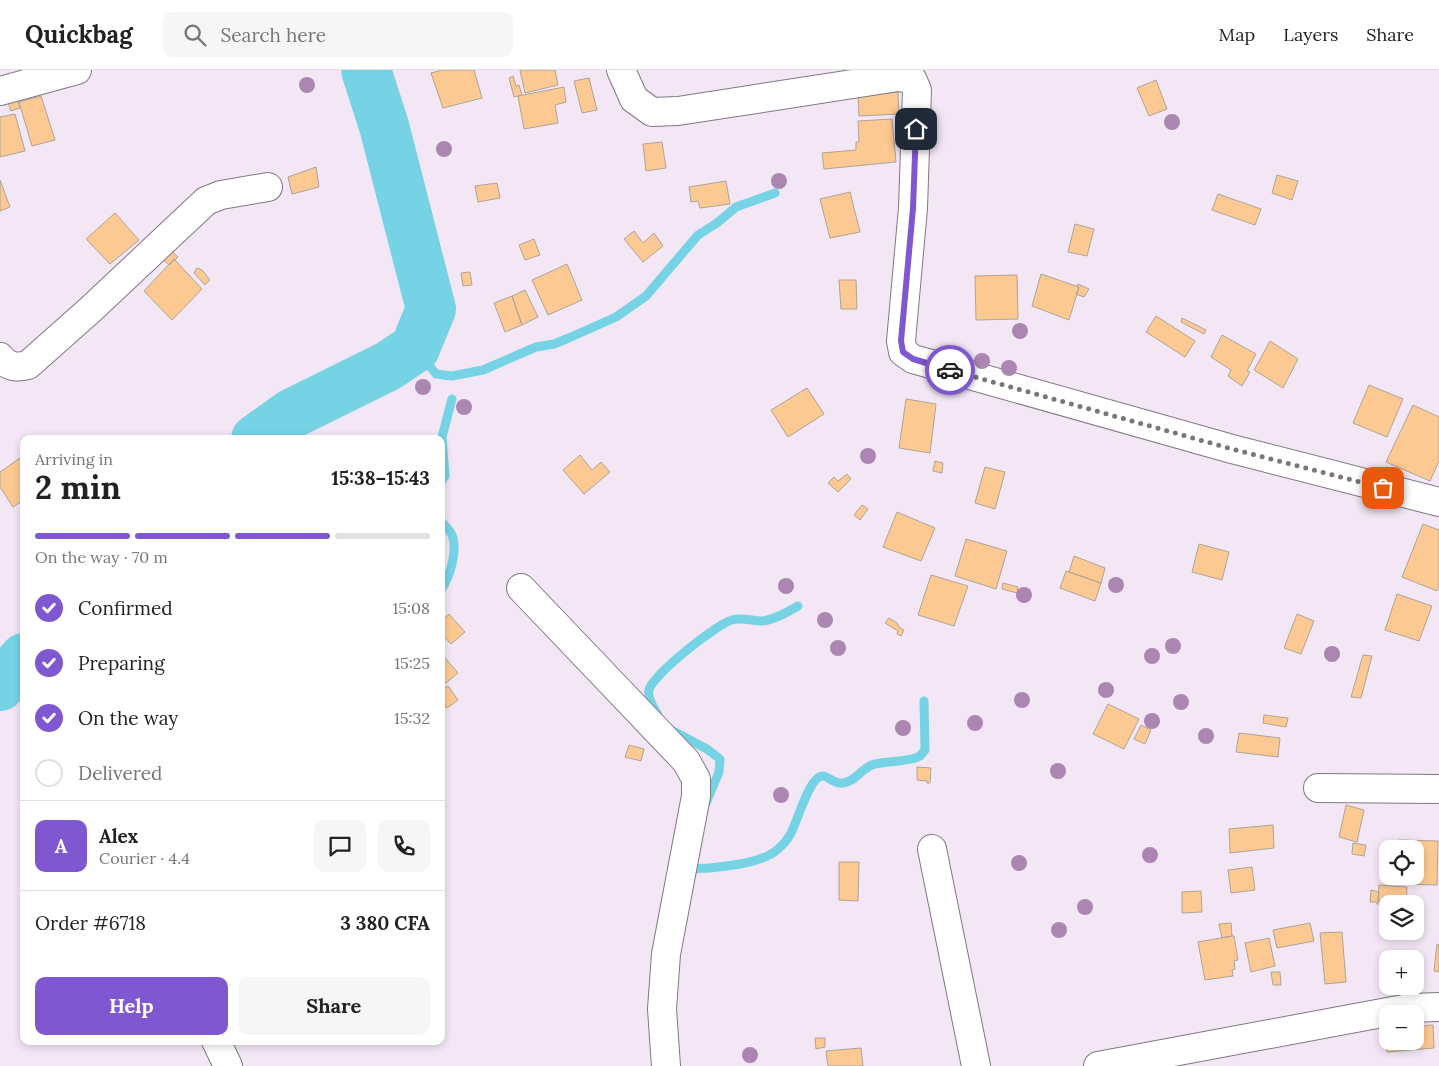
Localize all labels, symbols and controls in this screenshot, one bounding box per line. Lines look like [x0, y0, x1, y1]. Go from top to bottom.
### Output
search box [163, 12, 513, 57]
text: Quickbag [25, 19, 133, 50]
icon: search [181, 21, 209, 49]
text: Search here [221, 23, 326, 47]
text: Map [1219, 23, 1255, 46]
text: Layers [1283, 23, 1338, 46]
text: Share [1366, 23, 1414, 46]
pin [895, 108, 937, 150]
icon: home [902, 115, 930, 143]
courier [925, 345, 975, 395]
icon: car [936, 356, 964, 384]
text: Arriving in [35, 449, 113, 469]
text: 15:38–15:43 [331, 466, 430, 490]
text: 2 min [35, 467, 121, 508]
pin [1362, 467, 1404, 509]
icon: bag [1369, 474, 1397, 502]
text: On the way · 70 m [35, 547, 168, 567]
icon: check [35, 594, 63, 622]
text: Confirmed [78, 596, 173, 620]
text: 15:08 [393, 598, 430, 618]
icon: check [35, 649, 63, 677]
text: Preparing [78, 651, 165, 675]
text: 15:25 [394, 653, 430, 673]
icon: check [35, 704, 63, 732]
text: On the way [78, 706, 178, 730]
text: 15:32 [394, 708, 430, 728]
text: Delivered [78, 761, 162, 785]
button: chat [314, 820, 366, 872]
button: phone [378, 820, 430, 872]
text: Alex [99, 824, 138, 848]
text: A [55, 834, 67, 858]
map controls [1379, 840, 1424, 1050]
button: locate [1379, 840, 1424, 885]
text: Courier · 4.4 [99, 848, 190, 868]
button: layers [1379, 895, 1424, 940]
text: Order #6718 [35, 911, 146, 935]
text: 3 380 CFA [340, 911, 430, 935]
button: + [1379, 950, 1424, 995]
button: Help [35, 977, 228, 1035]
button: Share [238, 977, 430, 1035]
button: − [1379, 1005, 1424, 1050]

